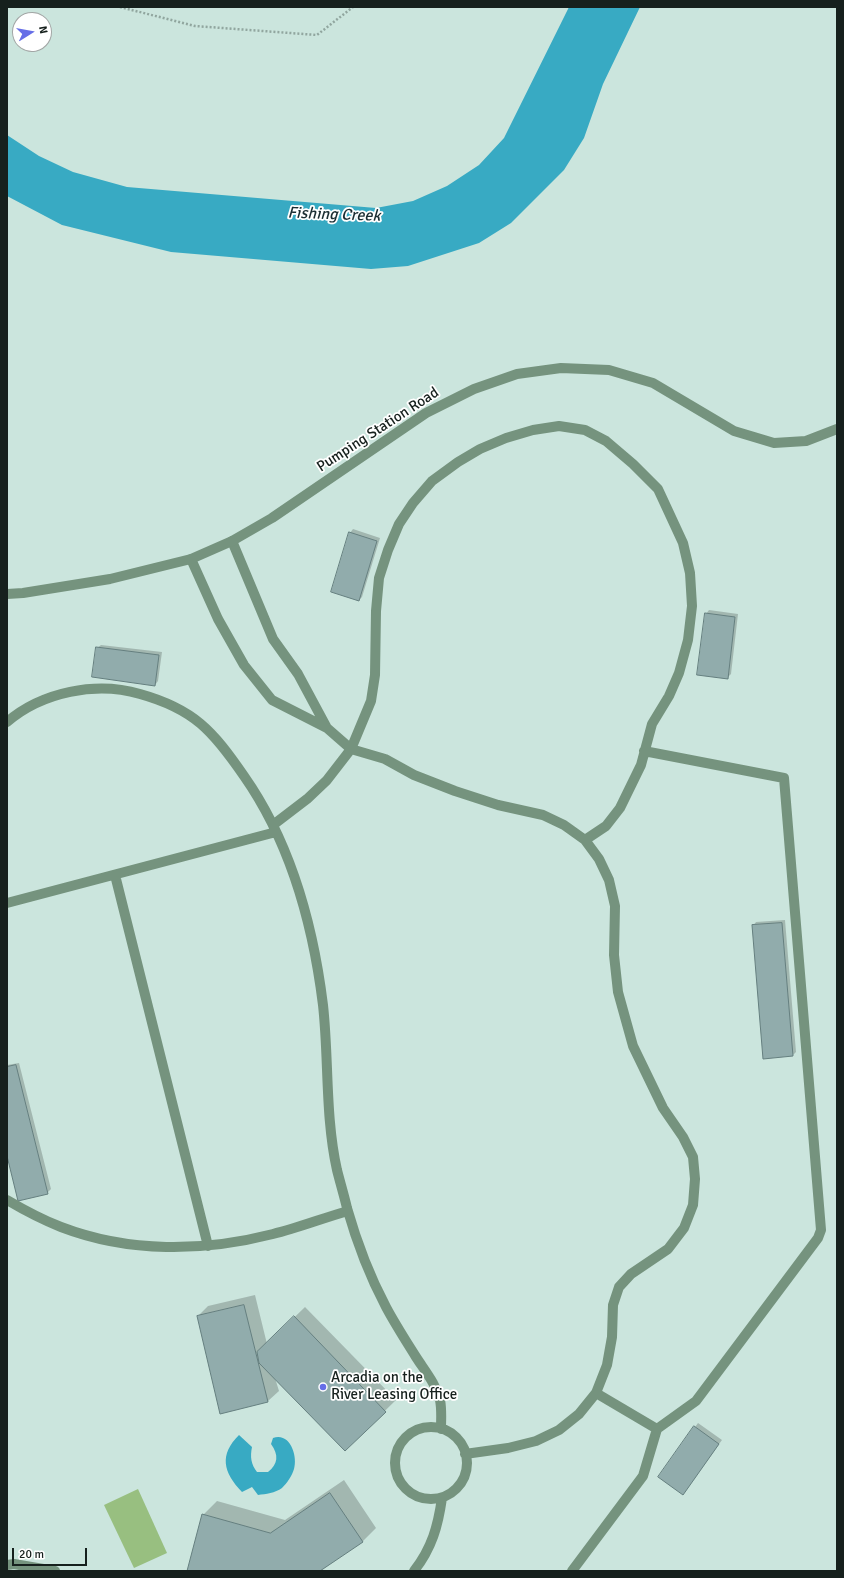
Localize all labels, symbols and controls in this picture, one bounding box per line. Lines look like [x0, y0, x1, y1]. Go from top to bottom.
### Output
north arrow [12, 12, 52, 52]
text: N [36, 25, 50, 35]
water label: Fishing Creek [287, 204, 381, 226]
street label: Pumping Station Road [314, 384, 442, 476]
place label: Arcadia on the River Leasing Office [331, 1369, 457, 1404]
marker: Arcadia on the River Leasing Office [318, 1382, 328, 1392]
scale bar [14, 1540, 89, 1566]
text: 20 m [19, 1547, 44, 1562]

